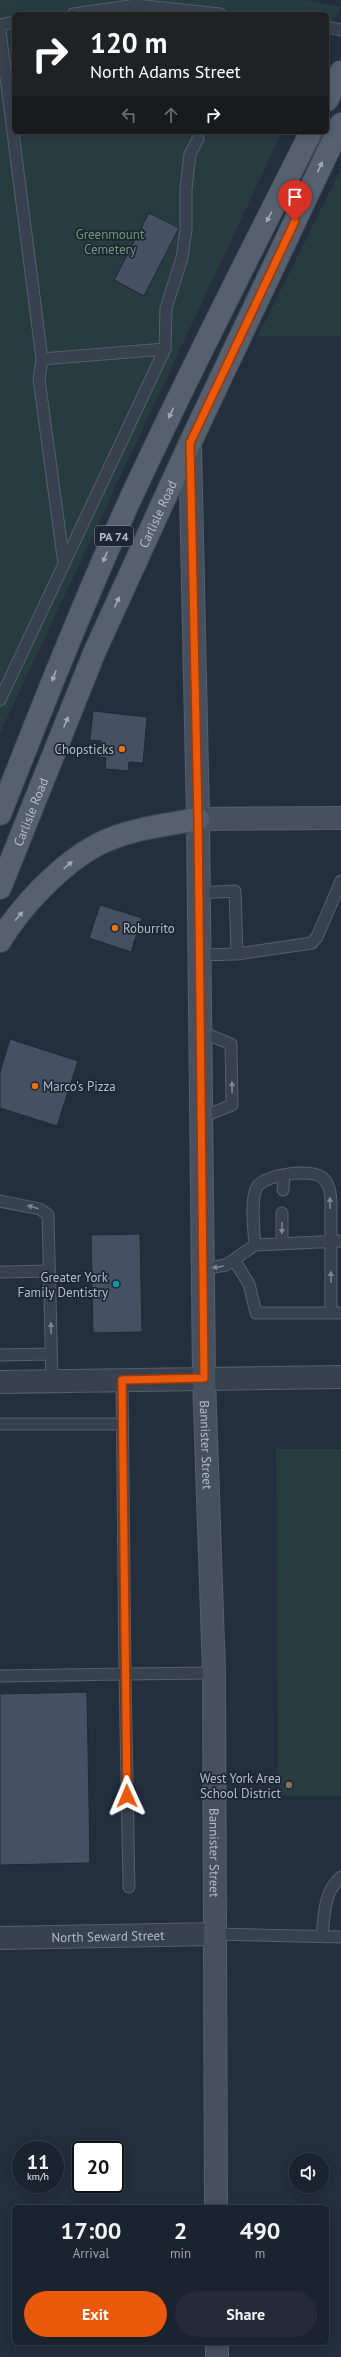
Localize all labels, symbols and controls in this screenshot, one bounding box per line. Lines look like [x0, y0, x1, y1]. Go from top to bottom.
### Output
text: 120 m [90, 24, 167, 61]
icon: right [24, 28, 76, 80]
text: North Adams Street [90, 60, 241, 83]
icon: left [118, 104, 140, 126]
icon: ahead [160, 104, 182, 126]
icon: right [202, 104, 224, 126]
one-way arrow [317, 162, 323, 173]
pin [278, 180, 312, 221]
icon: arrive [284, 186, 306, 208]
one-way arrow [265, 211, 272, 223]
park label: Greenmount Cemetery [76, 226, 145, 258]
one-way arrow [168, 407, 174, 418]
street label: Carlisle Road [135, 478, 180, 550]
road number: PA 74 [95, 526, 133, 546]
one-way arrow [102, 551, 108, 563]
one-way arrow [115, 596, 121, 608]
one-way arrow [51, 670, 57, 682]
one-way arrow [63, 716, 69, 727]
place label: Chopsticks [55, 741, 114, 758]
marker: Chopsticks [117, 744, 127, 754]
street label: Carlisle Road [9, 775, 52, 849]
one-way arrow [63, 860, 73, 870]
one-way arrow [14, 911, 23, 921]
place label: Roburrito [123, 920, 175, 937]
marker: Roburrito [110, 923, 120, 933]
place label: Marco's Pizza [43, 1078, 116, 1095]
one-way arrow [229, 1080, 235, 1093]
marker: Marco's Pizza [30, 1081, 40, 1091]
one-way arrow [327, 1197, 334, 1209]
one-way arrow [27, 1204, 39, 1210]
one-way arrow [279, 1222, 285, 1235]
one-way arrow [212, 1264, 224, 1270]
place label: Greater York Family Dentistry [17, 1269, 109, 1301]
one-way arrow [328, 1270, 334, 1283]
marker: Greater York Family Dentistry [111, 1279, 121, 1289]
one-way arrow [47, 1322, 54, 1334]
street label: Bannister Street [196, 1400, 216, 1490]
place label: West York Area School District [200, 1770, 282, 1802]
position arrow [106, 1775, 148, 1817]
marker: West York Area School District [284, 1780, 294, 1790]
street label: Bannister Street [206, 1808, 223, 1898]
street label: North Seward Street [51, 1926, 165, 1946]
speed limit sign: 20 [72, 2141, 124, 2193]
text: 11 [27, 2149, 49, 2175]
map controls [289, 2153, 329, 2193]
button: sound [289, 2153, 329, 2193]
text: km/h [27, 2170, 49, 2183]
text: 17:00 [61, 2215, 121, 2246]
text: 2 [174, 2215, 187, 2246]
text: 490 [240, 2215, 280, 2246]
text: Arrival [73, 2245, 109, 2262]
text: min [170, 2245, 191, 2262]
text: m [255, 2245, 265, 2262]
button: Exit [24, 2291, 167, 2337]
button: Share [175, 2291, 317, 2337]

